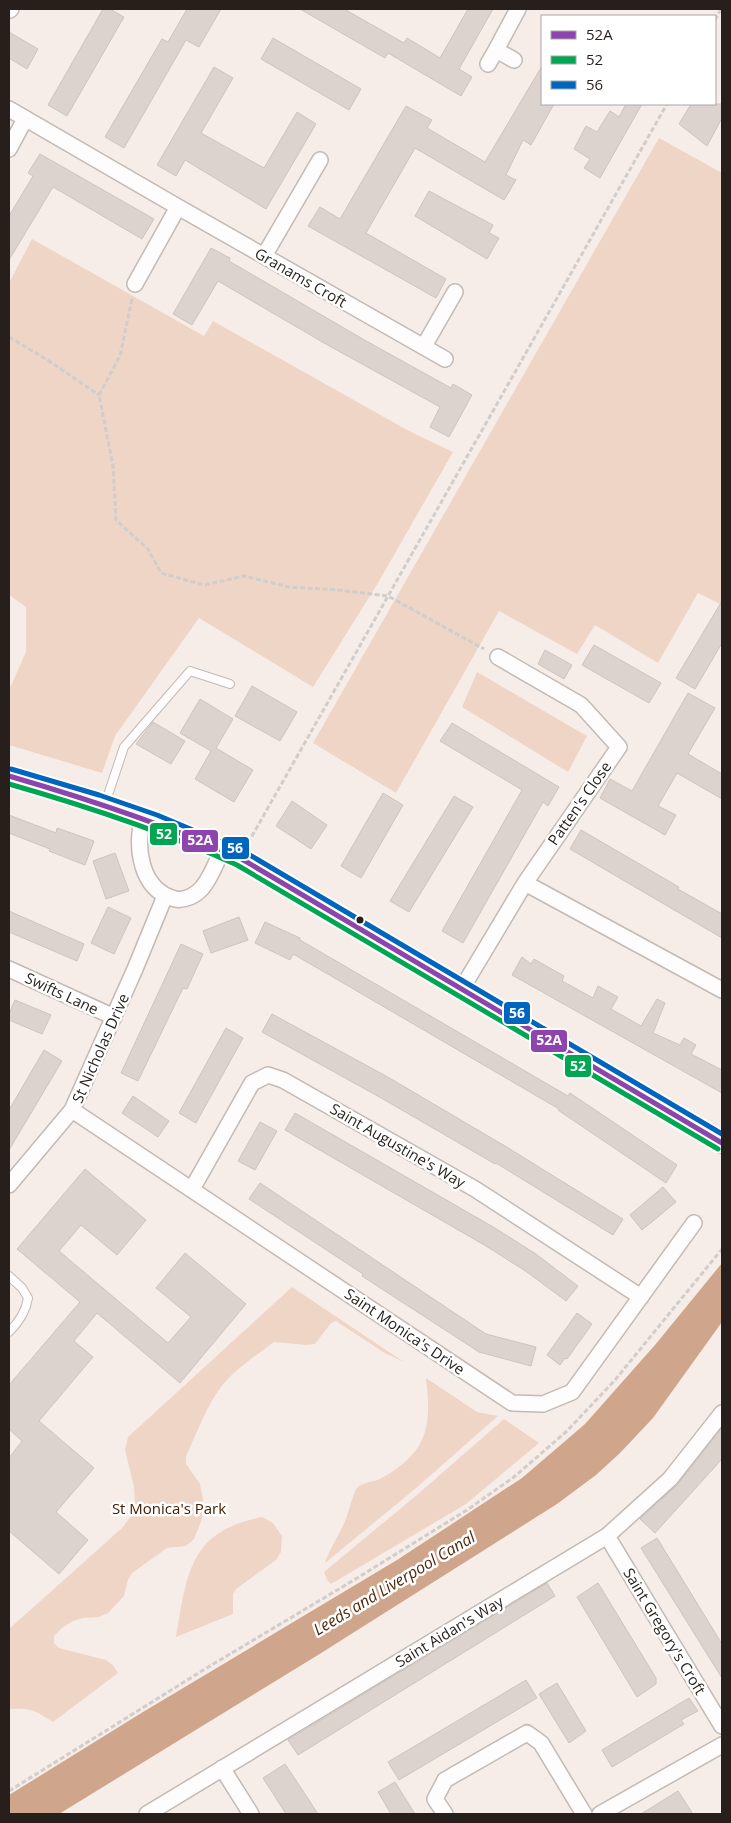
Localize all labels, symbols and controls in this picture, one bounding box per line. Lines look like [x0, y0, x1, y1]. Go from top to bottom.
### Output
legend [541, 15, 716, 105]
text: 52A [586, 24, 613, 44]
text: 52 [586, 49, 603, 69]
text: 56 [586, 74, 603, 94]
street label: Granams Croft [251, 243, 351, 311]
street label: Patten's Close [543, 757, 615, 849]
line badge: 52 [149, 822, 178, 846]
text: 52 [156, 824, 172, 843]
line badge: 52A [181, 829, 219, 853]
text: 52A [187, 830, 213, 849]
line badge: 56 [221, 836, 250, 860]
text: 56 [227, 838, 243, 857]
unlabelled marker [355, 915, 365, 925]
street label: Swifts Lane [22, 967, 102, 1019]
street label: St Nicholas Drive [67, 990, 133, 1106]
line badge: 56 [503, 1001, 531, 1025]
text: 56 [509, 1003, 525, 1022]
line badge: 52A [530, 1029, 568, 1053]
text: 52A [536, 1030, 562, 1049]
line badge: 52 [564, 1054, 592, 1078]
text: 52 [570, 1056, 586, 1075]
street label: Saint Augustine's Way [327, 1098, 470, 1192]
street label: Saint Monica's Drive [341, 1283, 469, 1379]
park label: St Monica's Park [112, 1498, 226, 1518]
water label: Leeds and Liverpool Canal [309, 1525, 480, 1640]
street label: Saint Gregory's Croft [619, 1564, 711, 1698]
street label: Saint Aidan's Way [391, 1591, 507, 1671]

